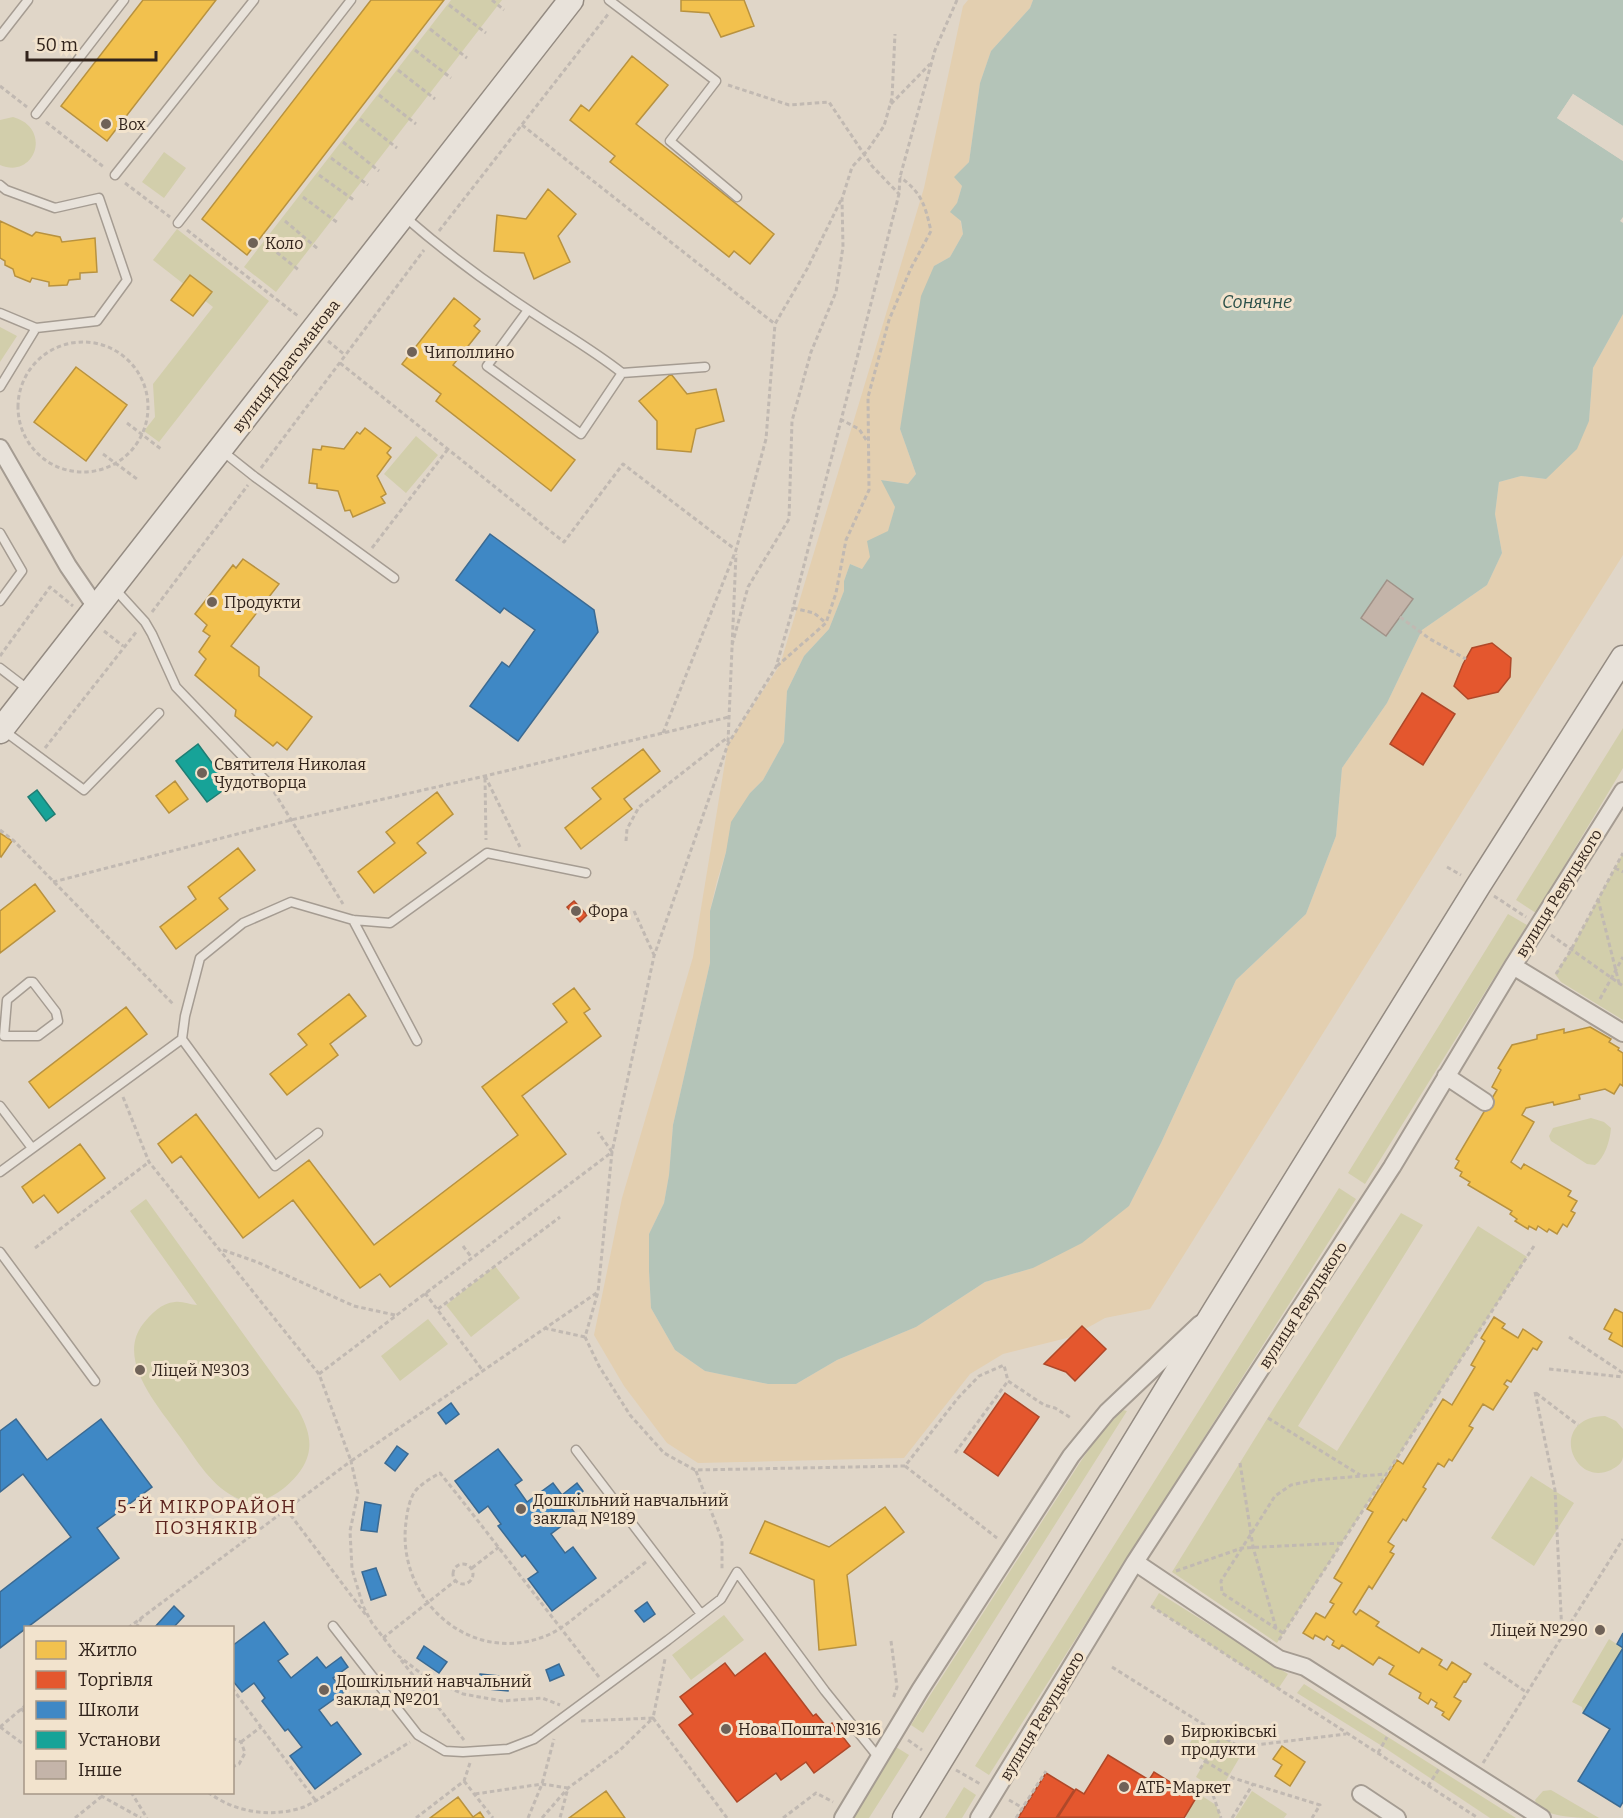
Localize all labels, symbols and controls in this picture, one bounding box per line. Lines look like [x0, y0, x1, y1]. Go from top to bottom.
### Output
scale bar [27, 24, 156, 62]
text: 50 m [36, 34, 78, 56]
place label: Box [118, 115, 146, 134]
marker: Box [99, 117, 113, 131]
place label: Коло [265, 234, 303, 253]
marker: Коло [246, 236, 260, 250]
water label: Сонячне [1222, 291, 1292, 313]
street label: вулиця Драгоманова [228, 296, 344, 436]
place label: Чиполлино [424, 343, 515, 362]
marker: Чиполлино [405, 345, 419, 359]
place label: Продукти [224, 593, 301, 612]
marker: Продукти [205, 595, 219, 609]
place label: Святителя Николая Чудотворца [214, 755, 366, 792]
marker: Святителя Николая Чудотворца [195, 766, 209, 780]
street label: вулиця Ревуцького [1512, 825, 1606, 961]
place label: Фора [588, 902, 628, 921]
marker: Фора [569, 904, 583, 918]
street label: вулиця Ревуцького [1255, 1238, 1351, 1372]
place label: Ліцей №303 [152, 1361, 250, 1380]
marker: Ліцей №303 [133, 1363, 147, 1377]
place label: Дошкільний навчальний заклад №189 [533, 1491, 729, 1528]
district label: 5-Й МІКРОРАЙОН ПОЗНЯКІВ [117, 1496, 297, 1539]
marker: Дошкільний навчальний заклад №189 [514, 1502, 528, 1516]
place label: Ліцей №290 [1491, 1621, 1588, 1640]
marker: Ліцей №290 [1593, 1623, 1607, 1637]
legend [24, 1626, 234, 1794]
text: Житло [78, 1639, 137, 1661]
street label: вулиця Ревуцького [996, 1648, 1088, 1784]
text: Торгівля [78, 1669, 153, 1691]
place label: Дошкільний навчальний заклад №201 [336, 1672, 532, 1709]
marker: Дошкільний навчальний заклад №201 [317, 1683, 331, 1697]
text: Школи [78, 1699, 139, 1721]
place label: Нова Пошта №316 [738, 1720, 881, 1739]
marker: Нова Пошта №316 [719, 1722, 733, 1736]
place label: Бирюківські продукти [1181, 1722, 1277, 1759]
text: Установи [78, 1729, 161, 1751]
marker: Бирюківські продукти [1162, 1733, 1176, 1747]
text: Інше [78, 1759, 122, 1781]
place label: АТБ-Маркет [1136, 1778, 1230, 1797]
marker: АТБ-Маркет [1117, 1780, 1131, 1794]

